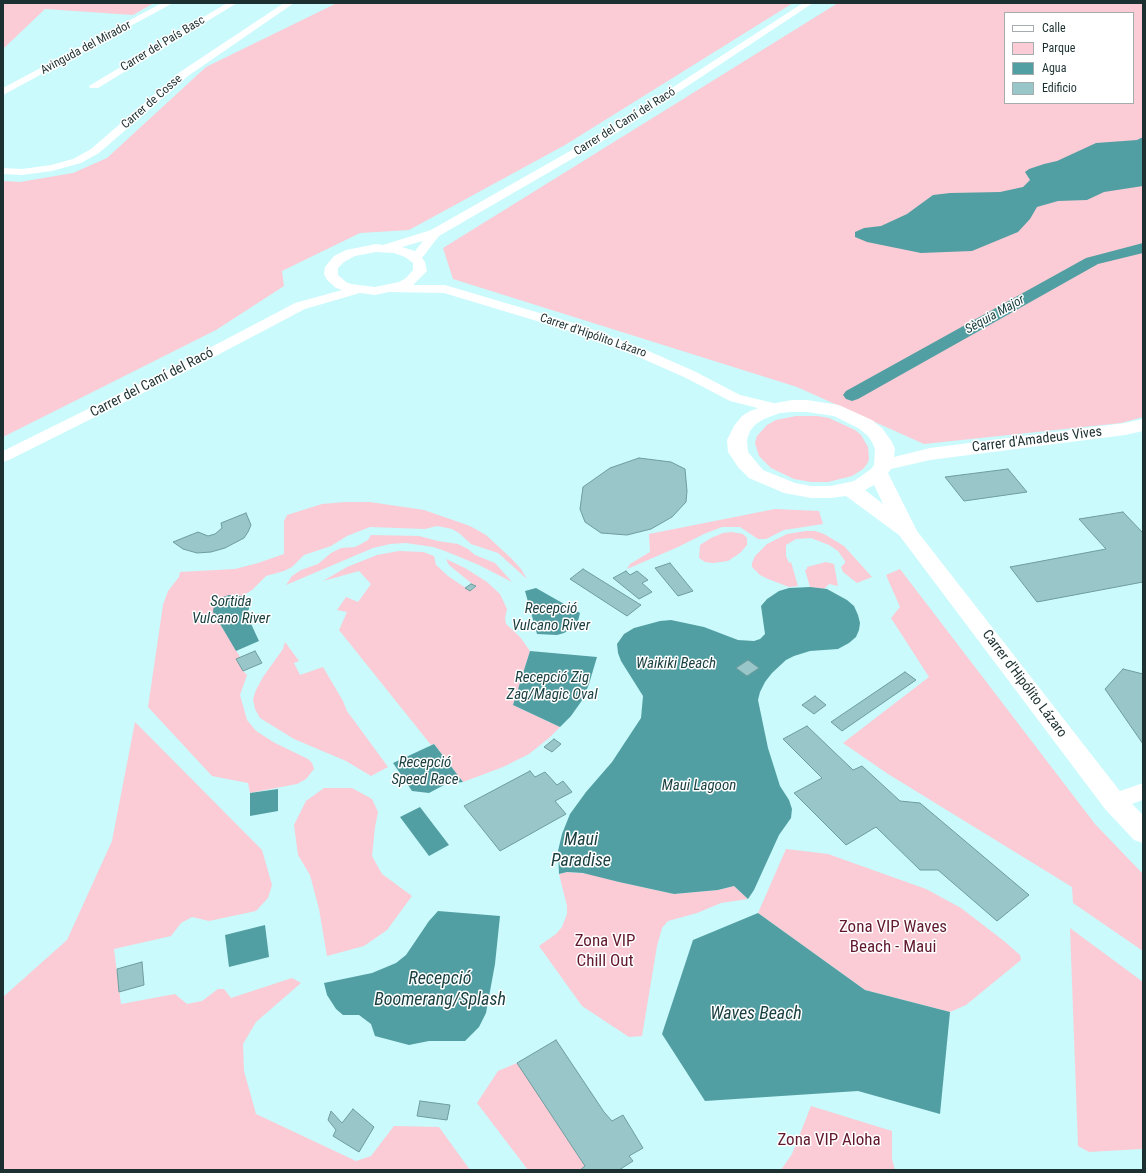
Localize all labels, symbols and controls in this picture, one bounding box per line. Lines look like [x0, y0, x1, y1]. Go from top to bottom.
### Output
legend [1004, 12, 1134, 104]
street label: Carrer del País Basc [118, 13, 208, 75]
street label: Avinguda del Mirador [38, 18, 134, 78]
text: Calle [1042, 21, 1066, 35]
text: Parque [1042, 41, 1075, 55]
text: Agua [1042, 61, 1066, 75]
street label: Carrer de Cosse [119, 72, 185, 132]
text: Edificio [1042, 81, 1077, 95]
street label: Carrer del Camí del Racó [572, 85, 678, 159]
water label: Sèquia Major [963, 292, 1027, 338]
street label: Carrer d'Hipólito Lázaro [538, 311, 648, 361]
street label: Carrer del Camí del Racó [87, 345, 217, 421]
street label: Carrer d'Amadeus Vives [971, 424, 1103, 456]
water label: Sortida Vulcano River [192, 593, 270, 628]
water label: Recepció Vulcano River [512, 600, 590, 635]
street label: Carrer d'Hipólito Lázaro [978, 627, 1070, 741]
water label: Waikiki Beach [636, 655, 716, 673]
water label: Recepció Zig Zag/Magic Oval [507, 669, 597, 704]
water label: Recepció Speed Race [391, 754, 459, 789]
water label: Maui Lagoon [662, 777, 736, 795]
water label: Maui Paradise [551, 829, 611, 872]
park label: Zona VIP Waves Beach - Maui [839, 918, 947, 958]
park label: Zona VIP Chill Out [575, 932, 635, 972]
water label: Recepció Boomerang/Splash [374, 968, 506, 1010]
water label: Waves Beach [710, 1003, 802, 1025]
park label: Zona VIP Aloha [777, 1131, 881, 1151]

